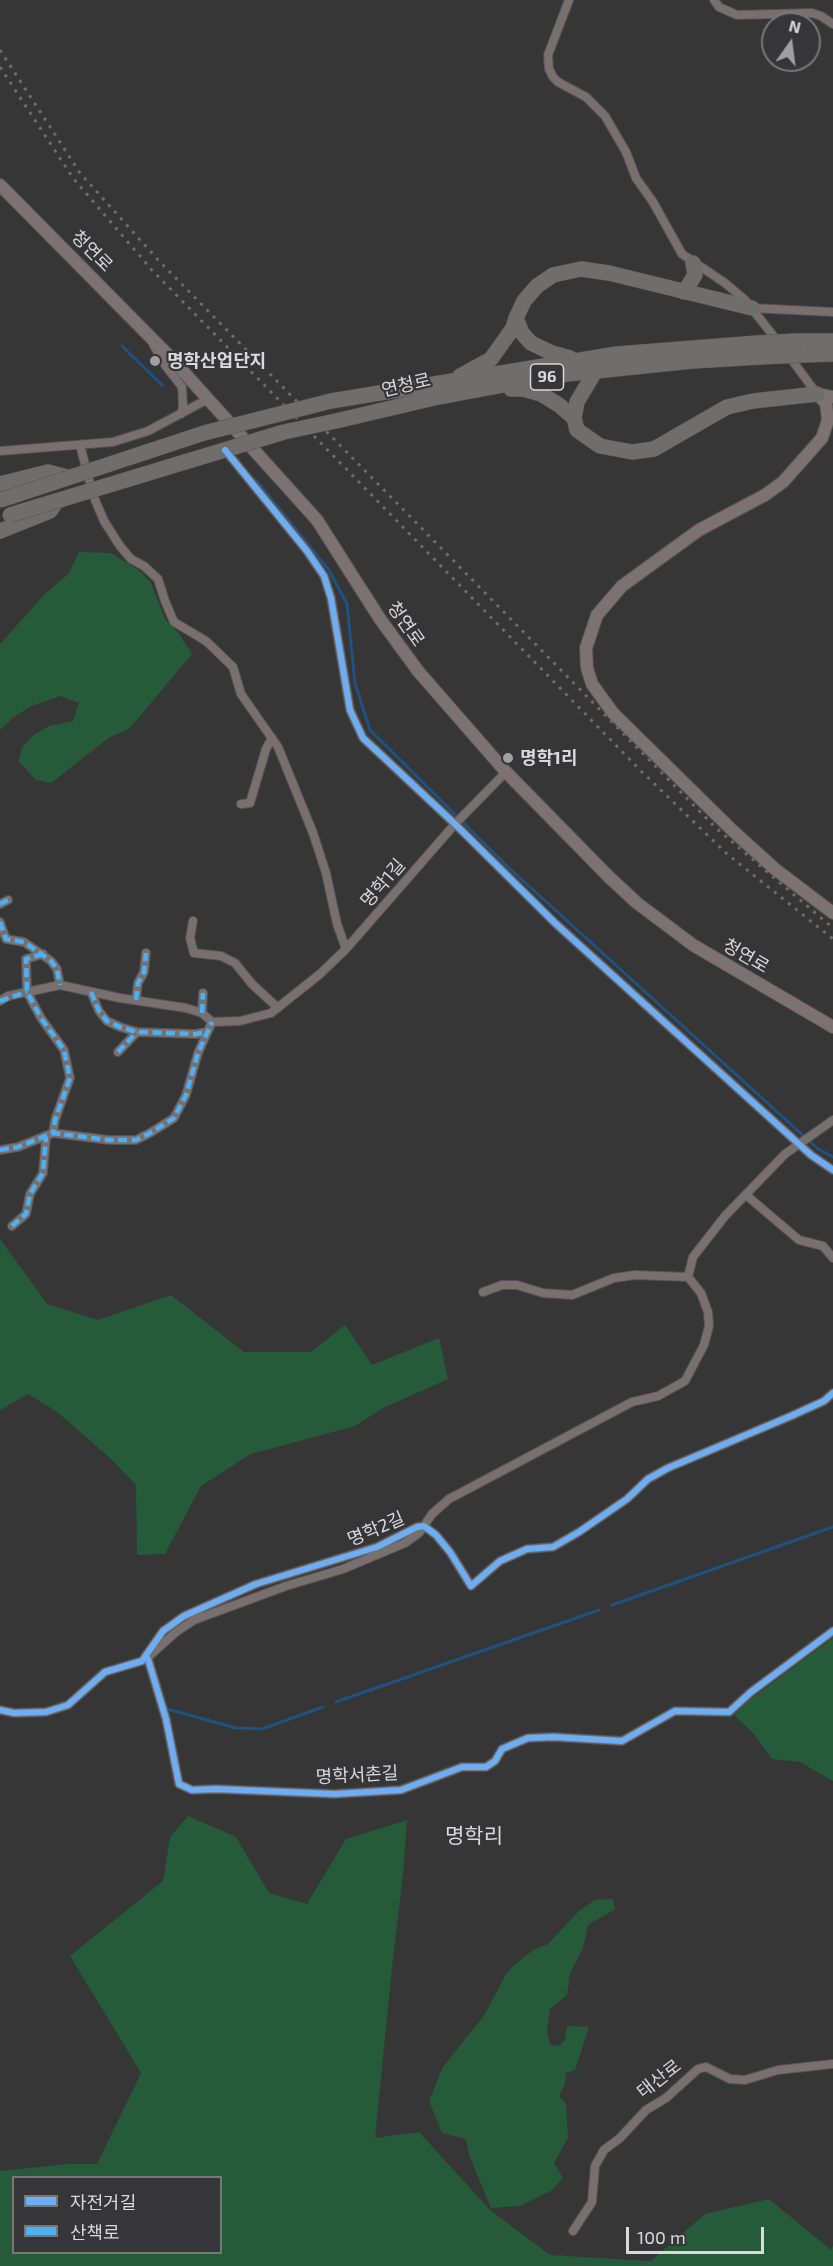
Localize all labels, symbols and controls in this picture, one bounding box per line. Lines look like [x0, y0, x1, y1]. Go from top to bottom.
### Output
north arrow [761, 12, 821, 72]
text: N [787, 15, 803, 37]
street label: 청연로 [67, 226, 117, 276]
place label: 명학산업단지 [167, 350, 266, 372]
marker: 명학산업단지 [148, 354, 162, 368]
road number: 96 [530, 364, 564, 390]
street label: 연청로 [379, 369, 433, 401]
street label: 청연로 [383, 597, 429, 651]
place label: 명학1리 [520, 747, 577, 769]
marker: 명학1리 [501, 751, 515, 765]
street label: 명학1길 [356, 854, 410, 912]
street label: 청연로 [719, 934, 773, 978]
street label: 명학2길 [344, 1507, 408, 1551]
street label: 명학서촌길 [315, 1762, 399, 1788]
district label: 명학리 [445, 1823, 503, 1849]
street label: 태산로 [633, 2055, 685, 2103]
legend [12, 2176, 222, 2254]
text: 자전거길 [70, 2191, 136, 2213]
scale bar [629, 2215, 767, 2253]
text: 산책로 [70, 2221, 120, 2243]
text: 100 m [637, 2226, 686, 2248]

